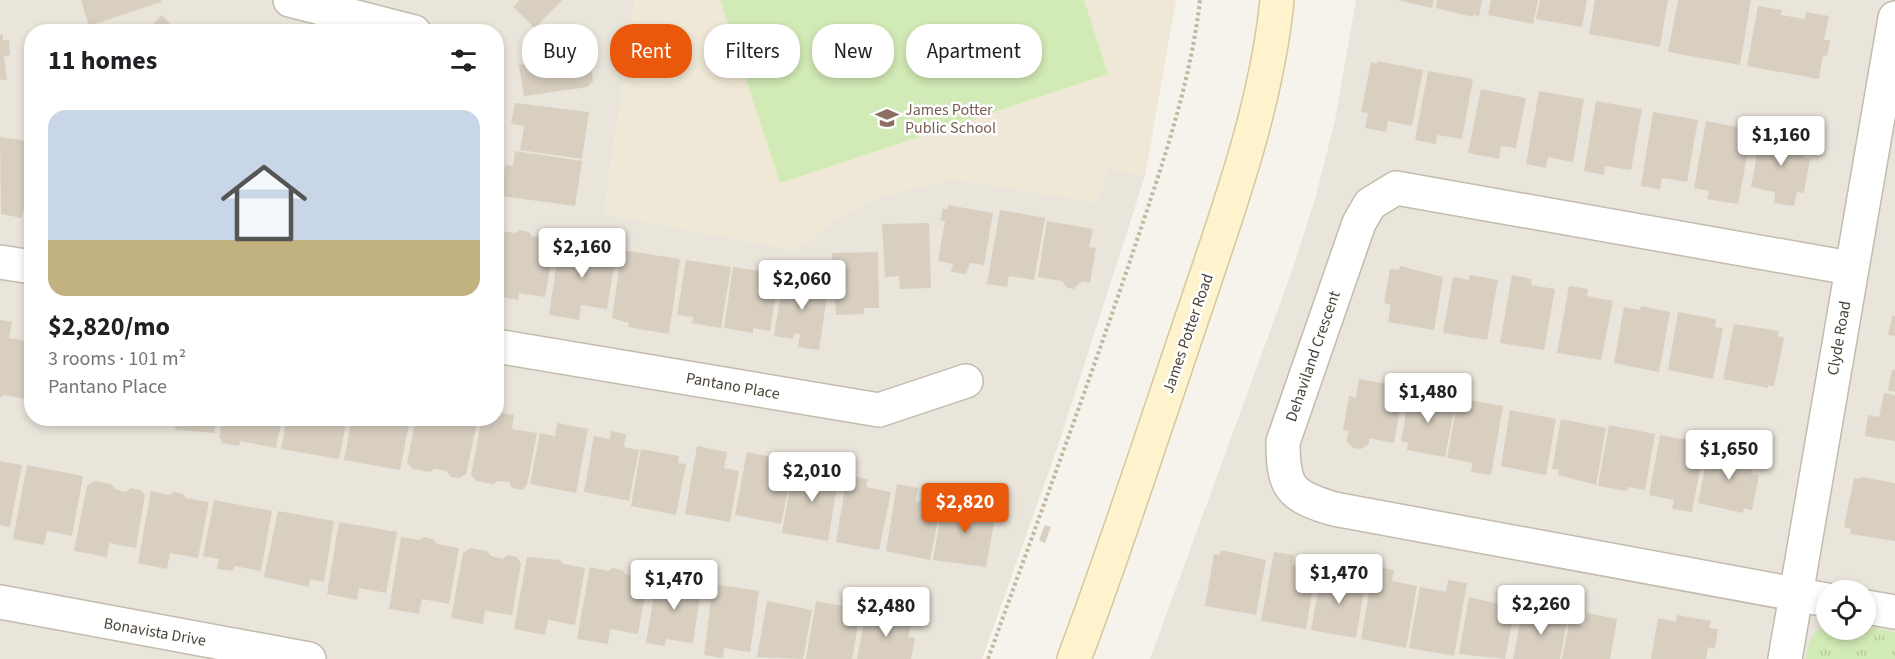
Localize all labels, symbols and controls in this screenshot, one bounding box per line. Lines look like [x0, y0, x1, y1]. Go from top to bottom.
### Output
chip: Buy [522, 24, 598, 78]
chip: Rent [610, 24, 692, 78]
chip: Filters [704, 24, 800, 78]
chip: New [812, 24, 894, 78]
chip: Apartment [906, 24, 1042, 78]
text: 11 homes [48, 42, 157, 79]
icon: filters [447, 44, 480, 77]
place label: James Potter Public School [905, 99, 996, 139]
school or university icon: James Potter Public School [874, 105, 900, 131]
pin: $1,160 [1732, 116, 1830, 167]
text: $1,160 [1752, 121, 1810, 149]
icon: home [210, 149, 318, 257]
pin: $2,160 [533, 228, 631, 279]
text: $2,160 [553, 233, 611, 261]
pin: $2,060 [753, 260, 851, 311]
text: $2,060 [773, 265, 831, 293]
street label: James Potter Road [1157, 271, 1219, 396]
street label: Dehaviland Crescent [1280, 287, 1346, 425]
street label: Clyde Road [1822, 299, 1856, 377]
text: $2,820/mo [48, 308, 170, 345]
text: 3 rooms · 101 m² [48, 345, 186, 373]
street label: Pantano Place [684, 367, 782, 405]
text: Pantano Place [48, 373, 167, 401]
pin: $1,480 [1379, 373, 1477, 424]
text: $1,480 [1399, 378, 1457, 406]
pin: $1,650 [1680, 430, 1778, 481]
text: $1,650 [1700, 435, 1758, 463]
pin: $2,010 [763, 452, 861, 503]
text: $2,010 [783, 457, 841, 485]
pin: $2,820 [916, 483, 1014, 534]
text: $2,820 [936, 488, 994, 516]
pin: $1,470 [1290, 554, 1388, 605]
text: $1,470 [1310, 559, 1368, 587]
pin: $1,470 [625, 560, 723, 611]
text: $1,470 [645, 565, 703, 593]
map controls [1816, 580, 1876, 640]
button: locate [1816, 580, 1876, 640]
pin: $2,260 [1492, 585, 1590, 636]
pin: $2,480 [837, 587, 935, 638]
text: $2,260 [1512, 590, 1570, 618]
text: $2,480 [857, 592, 915, 620]
street label: Bonavista Drive [102, 612, 208, 652]

